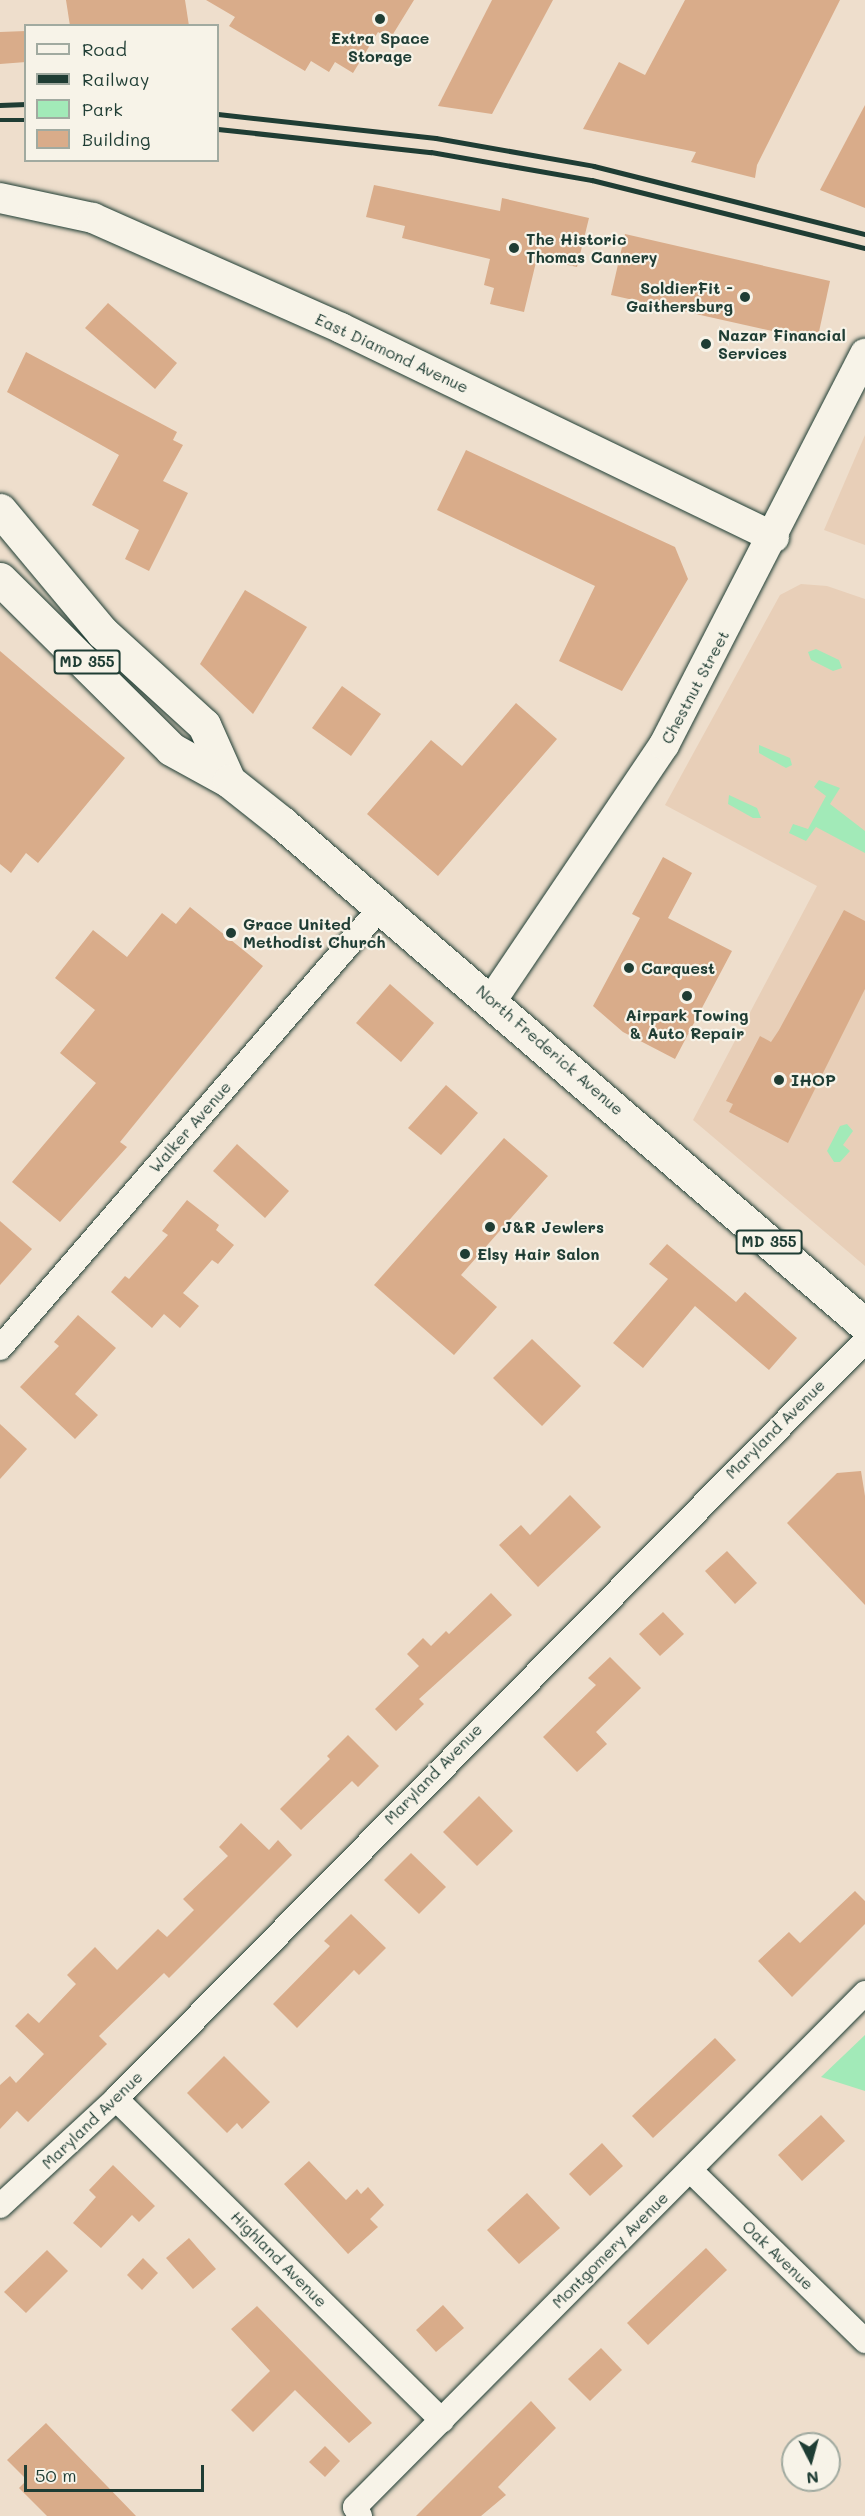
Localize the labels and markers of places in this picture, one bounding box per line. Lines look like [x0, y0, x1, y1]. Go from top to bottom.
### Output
marker: Extra Space Storage [373, 12, 387, 26]
place label: Extra Space Storage [331, 28, 429, 66]
place label: The Historic Thomas Cannery [526, 229, 657, 267]
marker: The Historic Thomas Cannery [507, 241, 521, 255]
place label: SoldierFit - Gaithersburg [626, 278, 733, 316]
marker: SoldierFit - Gaithersburg [738, 290, 752, 304]
place label: Nazar Financial Services [718, 325, 846, 363]
marker: Nazar Financial Services [699, 337, 713, 351]
place label: Grace United Methodist Church [243, 914, 386, 952]
marker: Grace United Methodist Church [224, 926, 238, 940]
place label: Carquest [641, 958, 715, 978]
marker: Carquest [622, 961, 636, 975]
marker: Airpark Towing & Auto Repair [680, 989, 694, 1003]
place label: Airpark Towing & Auto Repair [625, 1005, 749, 1043]
place label: IHOP [791, 1070, 836, 1090]
marker: IHOP [772, 1073, 786, 1087]
place label: J&R Jewlers [502, 1217, 604, 1237]
marker: J&R Jewlers [483, 1220, 497, 1234]
place label: Elsy Hair Salon [477, 1244, 599, 1264]
marker: Elsy Hair Salon [458, 1247, 472, 1261]

